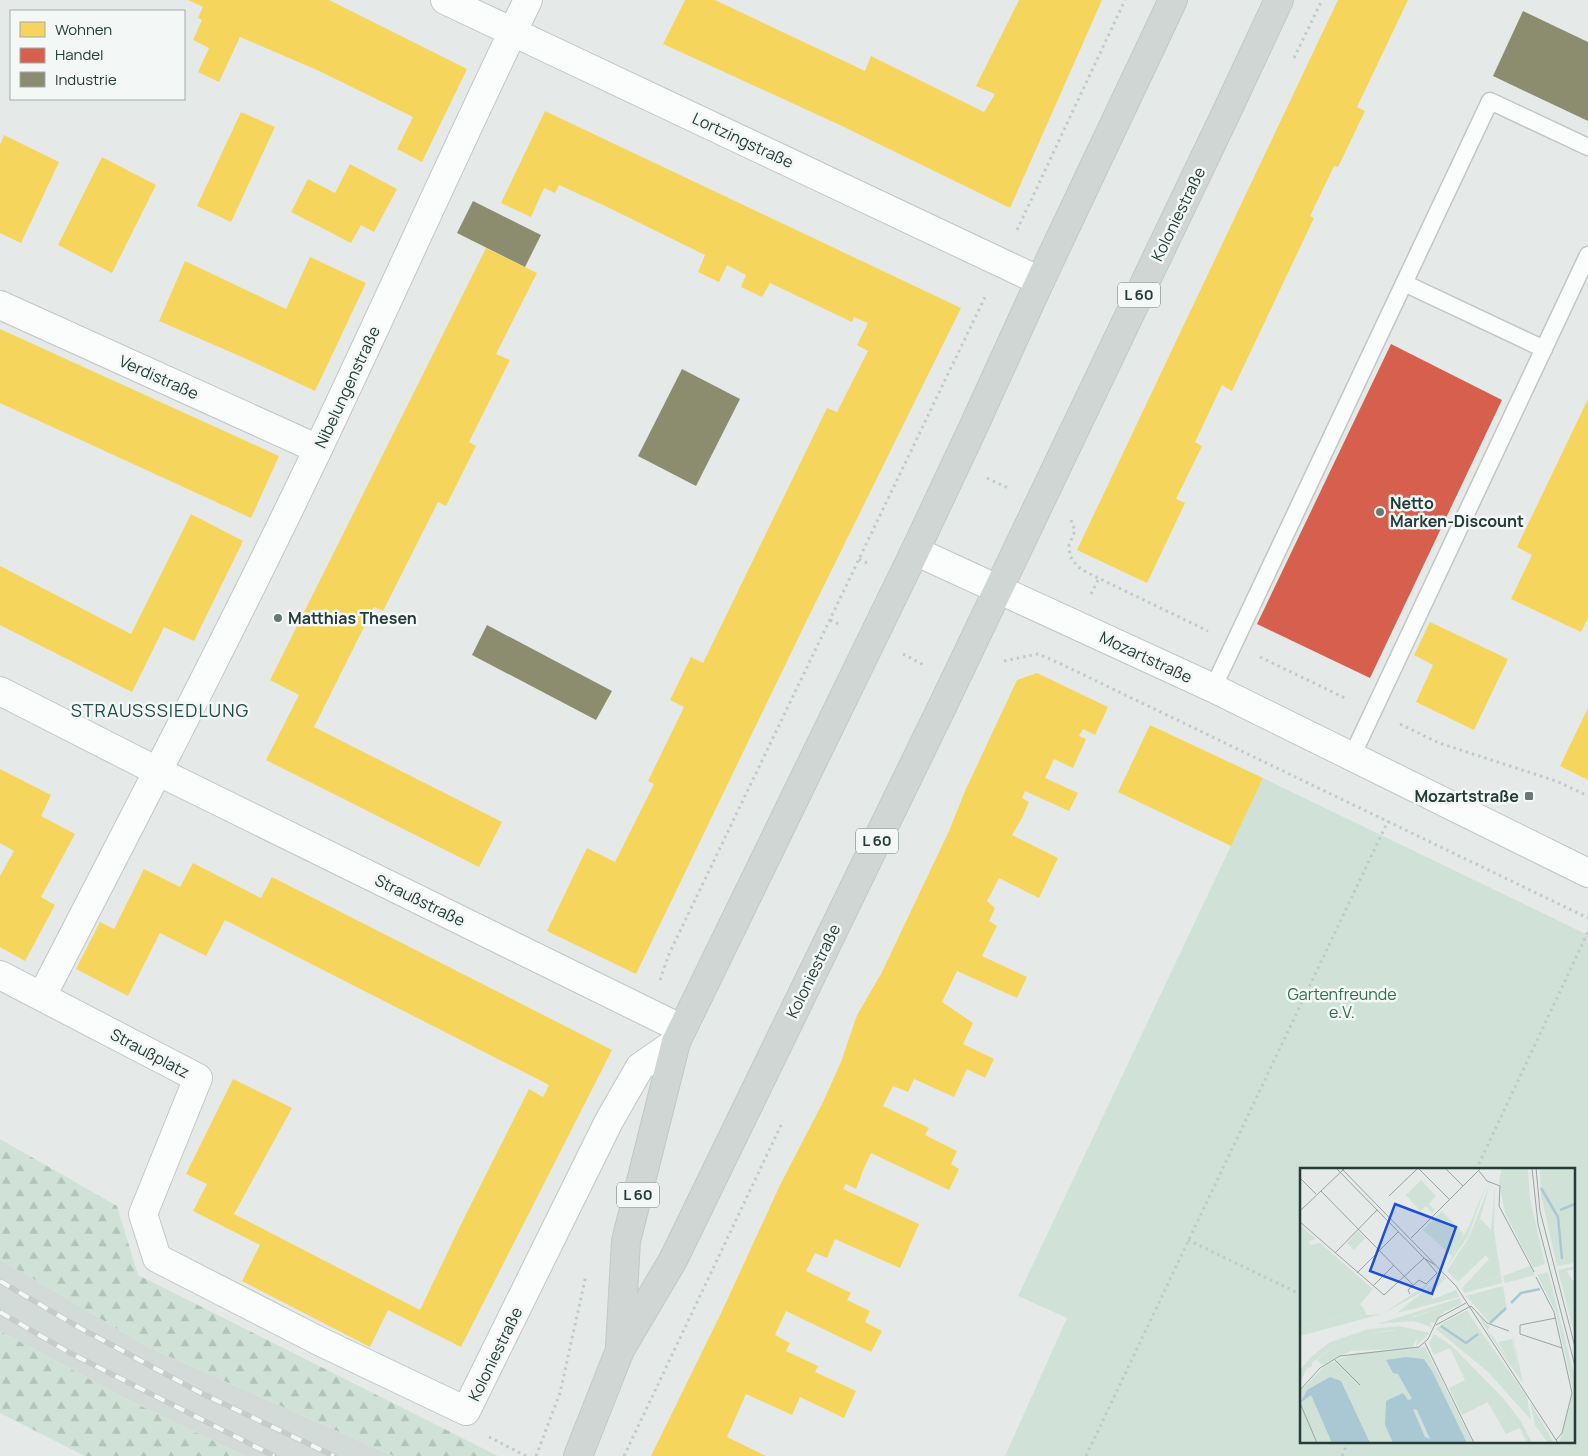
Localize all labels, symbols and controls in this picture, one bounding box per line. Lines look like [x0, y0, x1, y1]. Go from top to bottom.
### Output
legend [10, 10, 185, 100]
text: Wohnen [55, 19, 112, 40]
text: Handel [55, 44, 104, 65]
text: Industrie [55, 69, 117, 90]
street label: Lortzingstraße [689, 107, 797, 173]
street label: Koloniestraße [1146, 163, 1210, 265]
road number: L 60 [1118, 282, 1160, 308]
street label: Nibelungenstraße [309, 322, 385, 452]
street label: Verdistraße [116, 350, 202, 404]
place label: Netto Marken-Discount [1390, 492, 1524, 532]
marker: Netto Marken-Discount [1374, 506, 1386, 518]
place label: Matthias Thesen [288, 607, 417, 629]
marker: Matthias Thesen [272, 612, 284, 624]
street label: Mozartstraße [1096, 626, 1196, 688]
district label: STRAUSSSIEDLUNG [71, 698, 249, 722]
place label: Mozartstraße [1414, 785, 1519, 807]
marker: Mozartstraße [1523, 790, 1535, 802]
road number: L 60 [856, 828, 898, 854]
street label: Straußstraße [371, 869, 469, 931]
street label: Koloniestraße [781, 920, 845, 1022]
park label: Gartenfreunde e.V. [1287, 983, 1397, 1023]
street label: Straußplatz [107, 1023, 193, 1083]
inset map [1300, 1168, 1576, 1444]
road number: L 60 [617, 1182, 659, 1208]
street label: Koloniestraße [463, 1303, 527, 1405]

